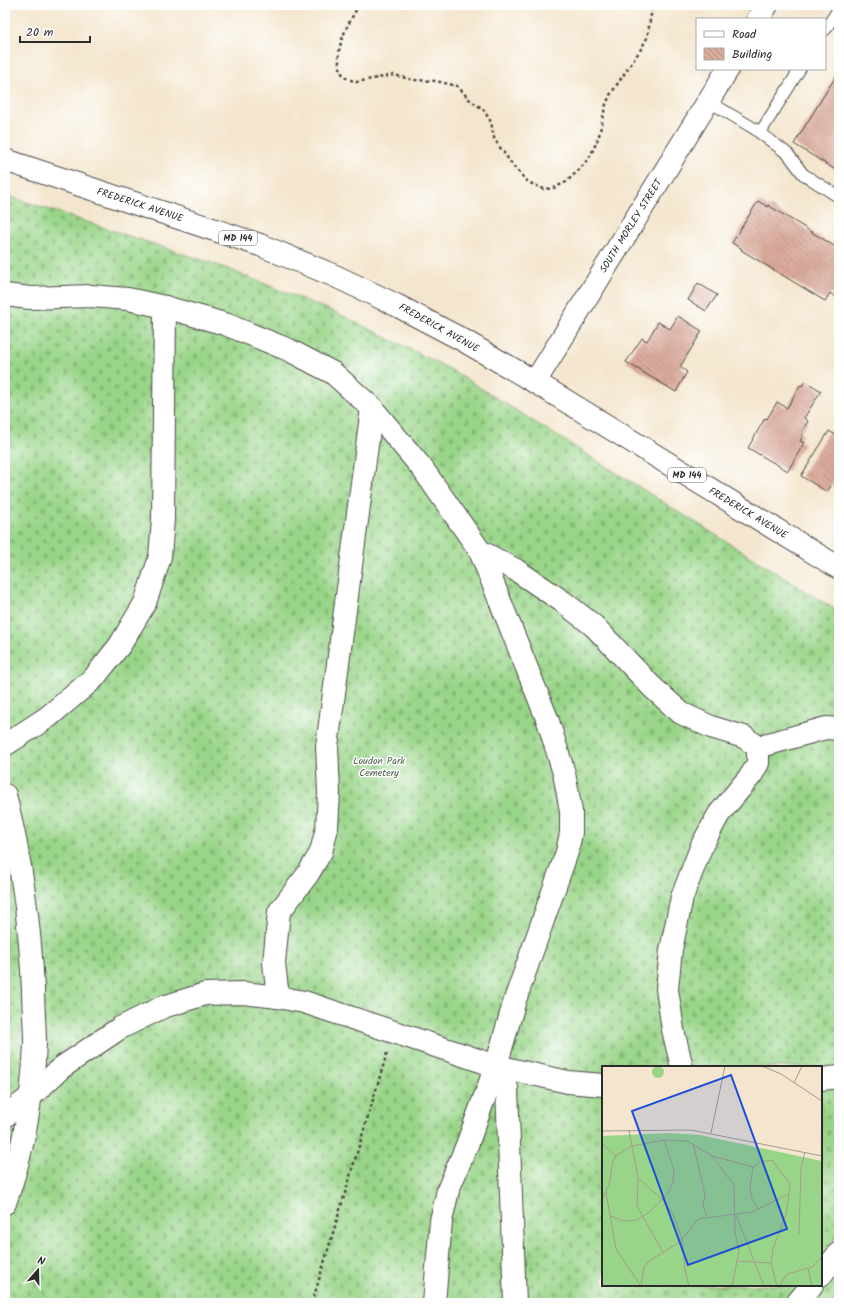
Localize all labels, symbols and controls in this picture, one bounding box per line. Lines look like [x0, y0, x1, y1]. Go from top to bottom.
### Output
scale bar [20, 18, 90, 44]
legend [696, 18, 826, 70]
text: 20 m [26, 23, 54, 42]
text: Road [732, 25, 757, 44]
text: Building [732, 45, 772, 64]
street label: SOUTH MORLEY STREET [596, 175, 667, 276]
street label: FREDERICK AVENUE [95, 183, 186, 227]
road number: MD 144 [219, 231, 257, 245]
street label: FREDERICK AVENUE [396, 299, 483, 357]
road number: MD 144 [668, 468, 706, 482]
street label: FREDERICK AVENUE [705, 483, 792, 544]
park label: Loudon Park Cemetery [353, 753, 405, 781]
inset map [602, 1066, 822, 1286]
north arrow [18, 1250, 58, 1290]
text: N [35, 1252, 47, 1271]

